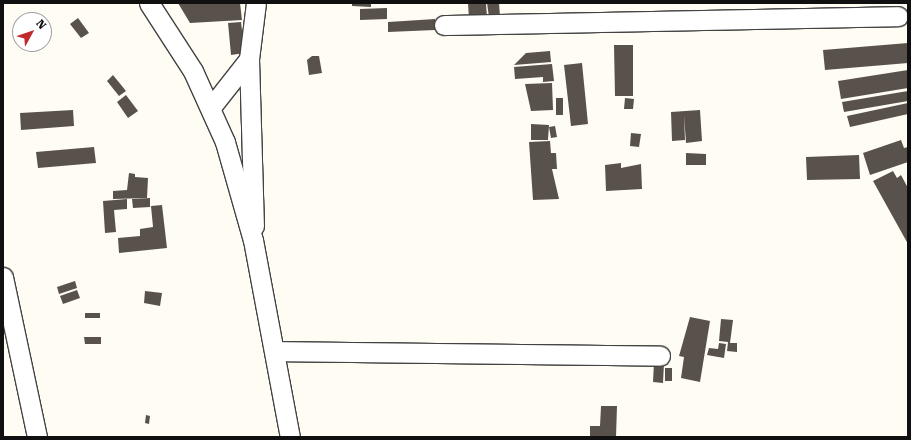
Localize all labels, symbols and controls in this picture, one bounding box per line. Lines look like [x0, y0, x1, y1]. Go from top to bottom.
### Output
north arrow [12, 12, 52, 52]
text: N [33, 17, 49, 32]

